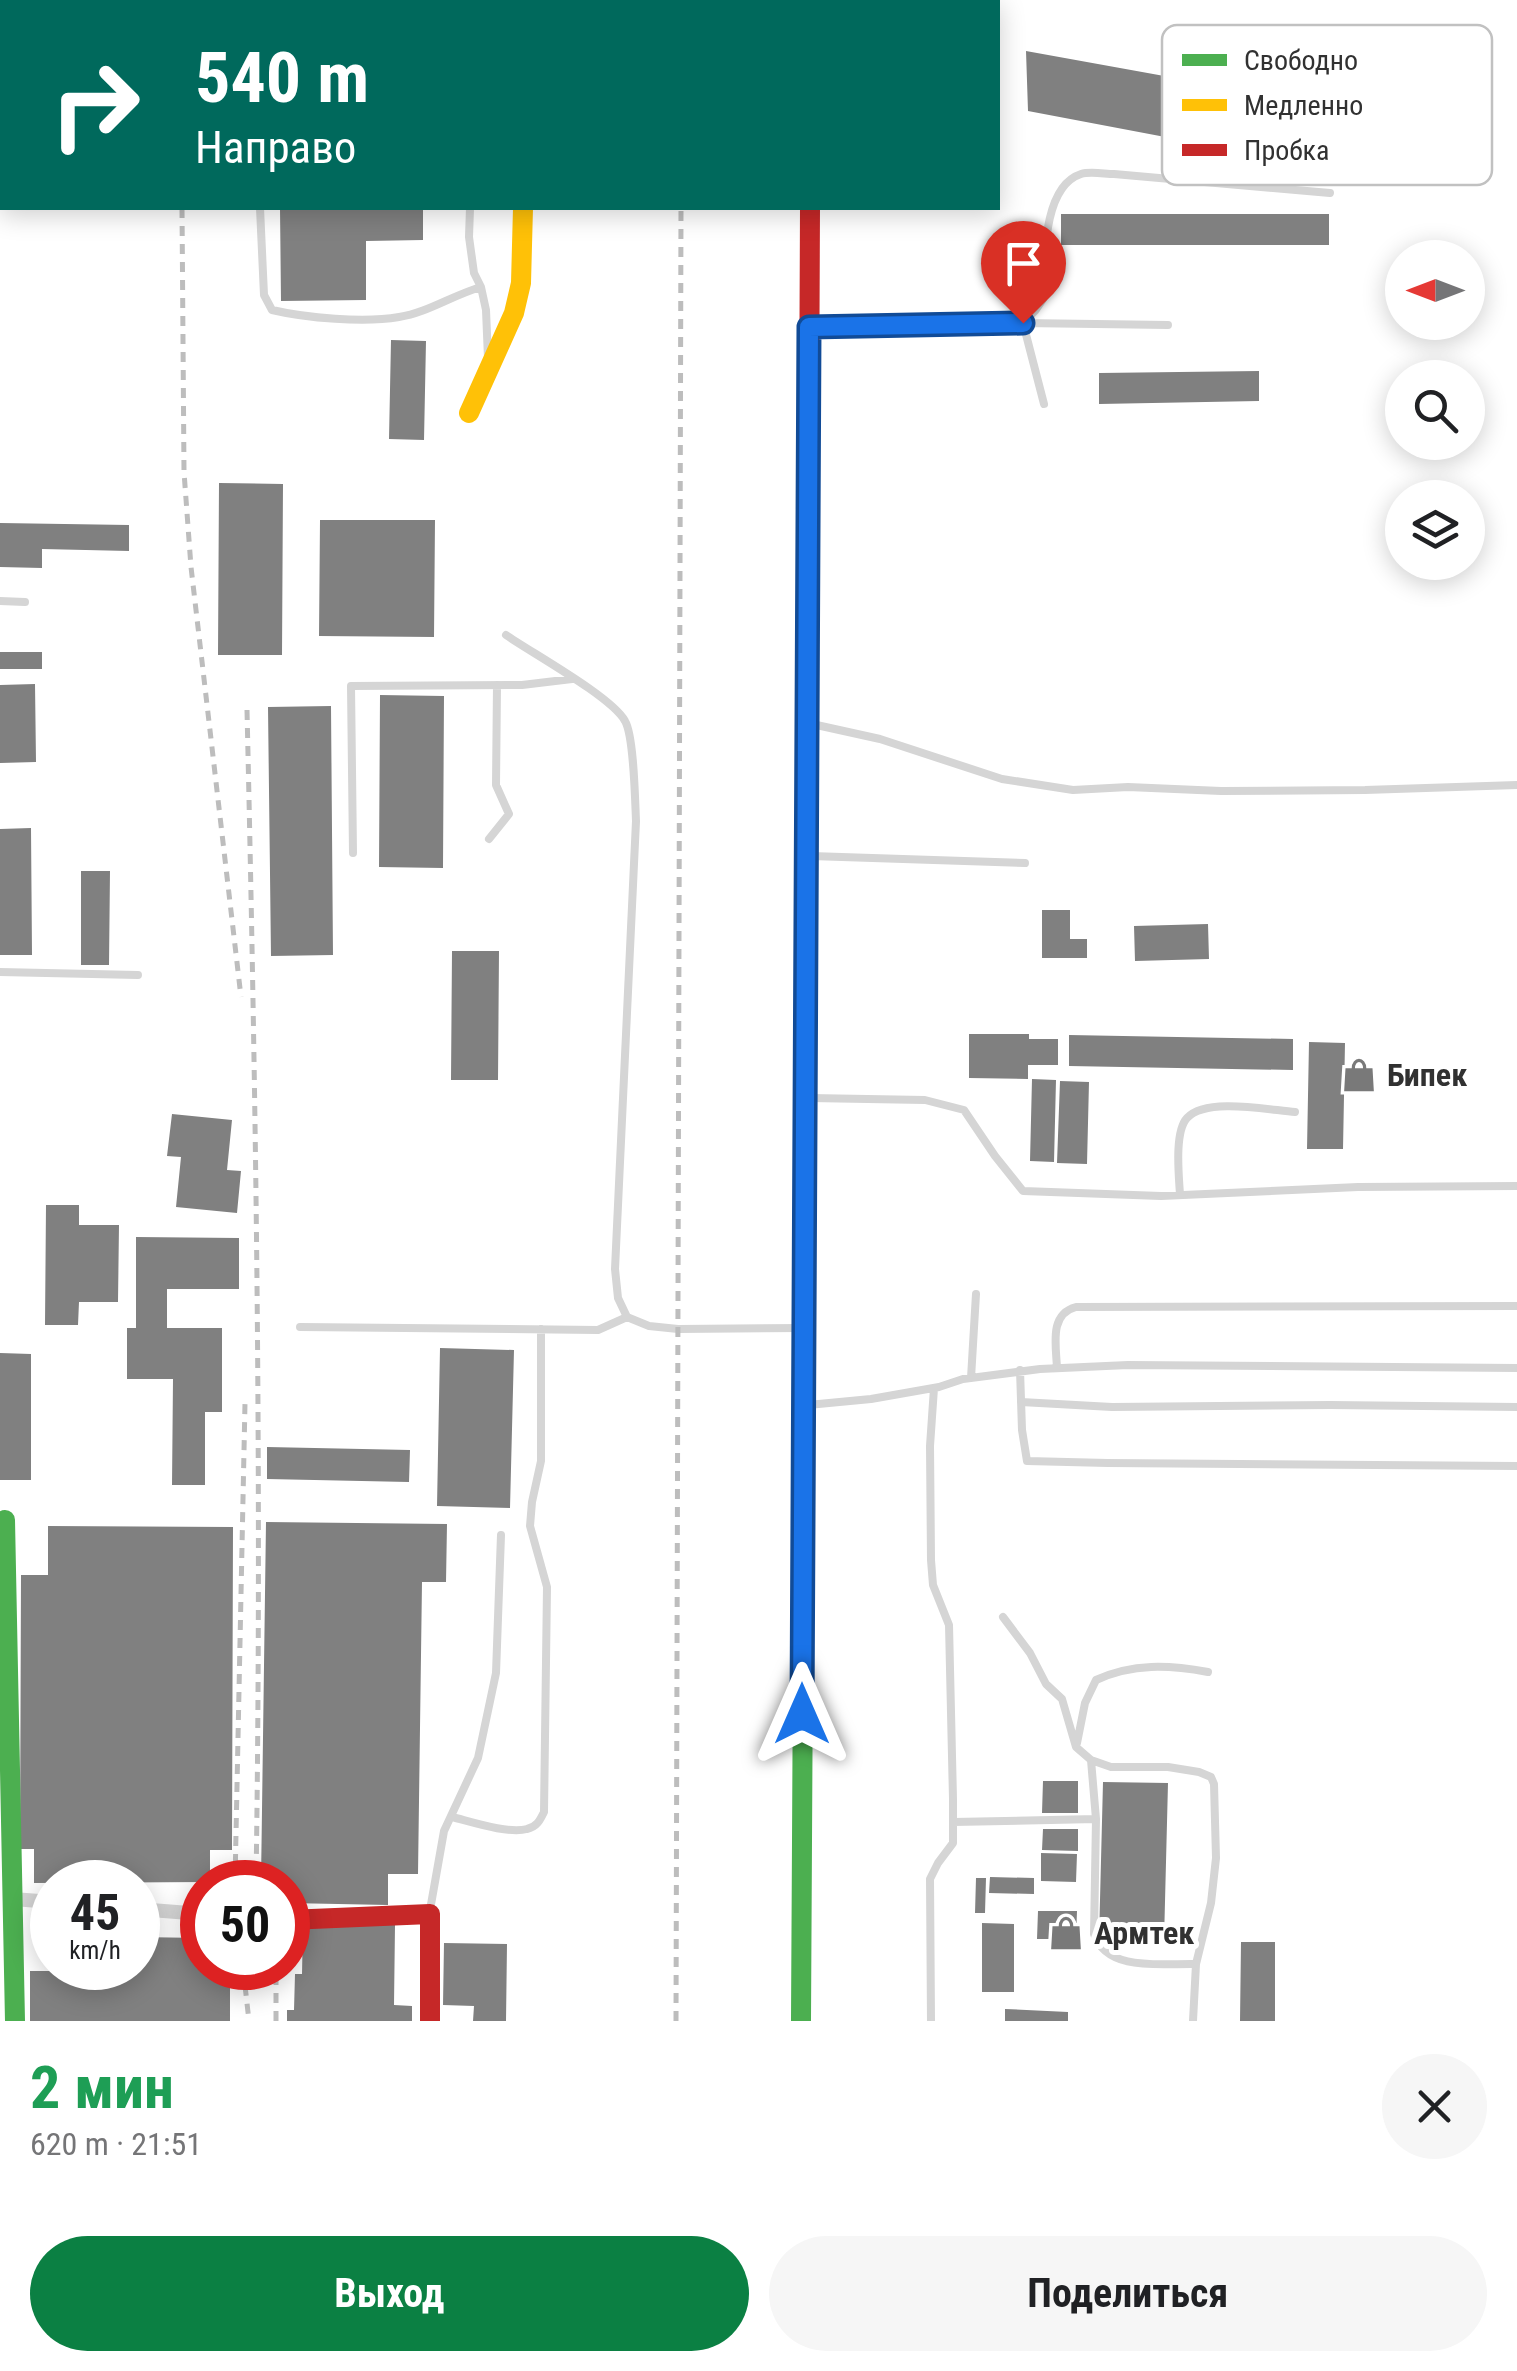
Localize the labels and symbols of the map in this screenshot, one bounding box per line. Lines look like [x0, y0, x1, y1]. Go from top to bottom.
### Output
legend [1162, 25, 1492, 185]
text: Свободно [1244, 44, 1358, 77]
text: Медленно [1244, 89, 1363, 122]
text: Пробка [1244, 134, 1329, 167]
pin [981, 221, 1066, 324]
north arrow [1385, 240, 1485, 340]
shop icon: Бипек [1340, 1056, 1378, 1094]
place label: Бипек [1387, 1056, 1467, 1094]
position arrow [750, 1662, 854, 1766]
speed limit sign: 50 [180, 1860, 310, 1990]
shop icon: Армтек [1047, 1914, 1085, 1952]
place label: Армтек [1094, 1914, 1194, 1952]

